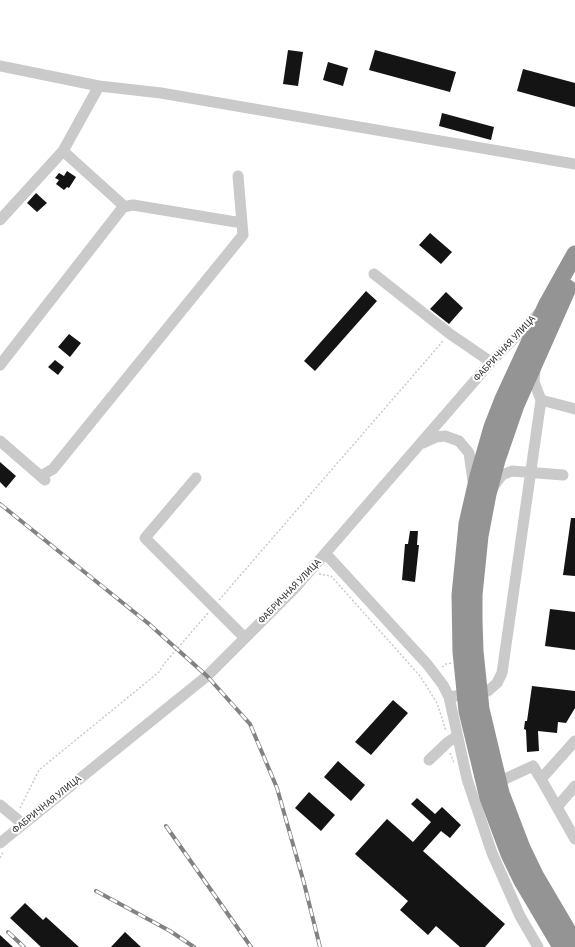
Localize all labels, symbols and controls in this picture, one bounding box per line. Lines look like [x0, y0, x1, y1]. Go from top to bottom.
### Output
street label: ФАБРИЧНАЯ УЛИЦА [471, 314, 539, 384]
street label: ФАБРИЧНАЯ УЛИЦА [256, 557, 324, 627]
street label: ФАБРИЧНАЯ УЛИЦА [10, 773, 84, 837]

